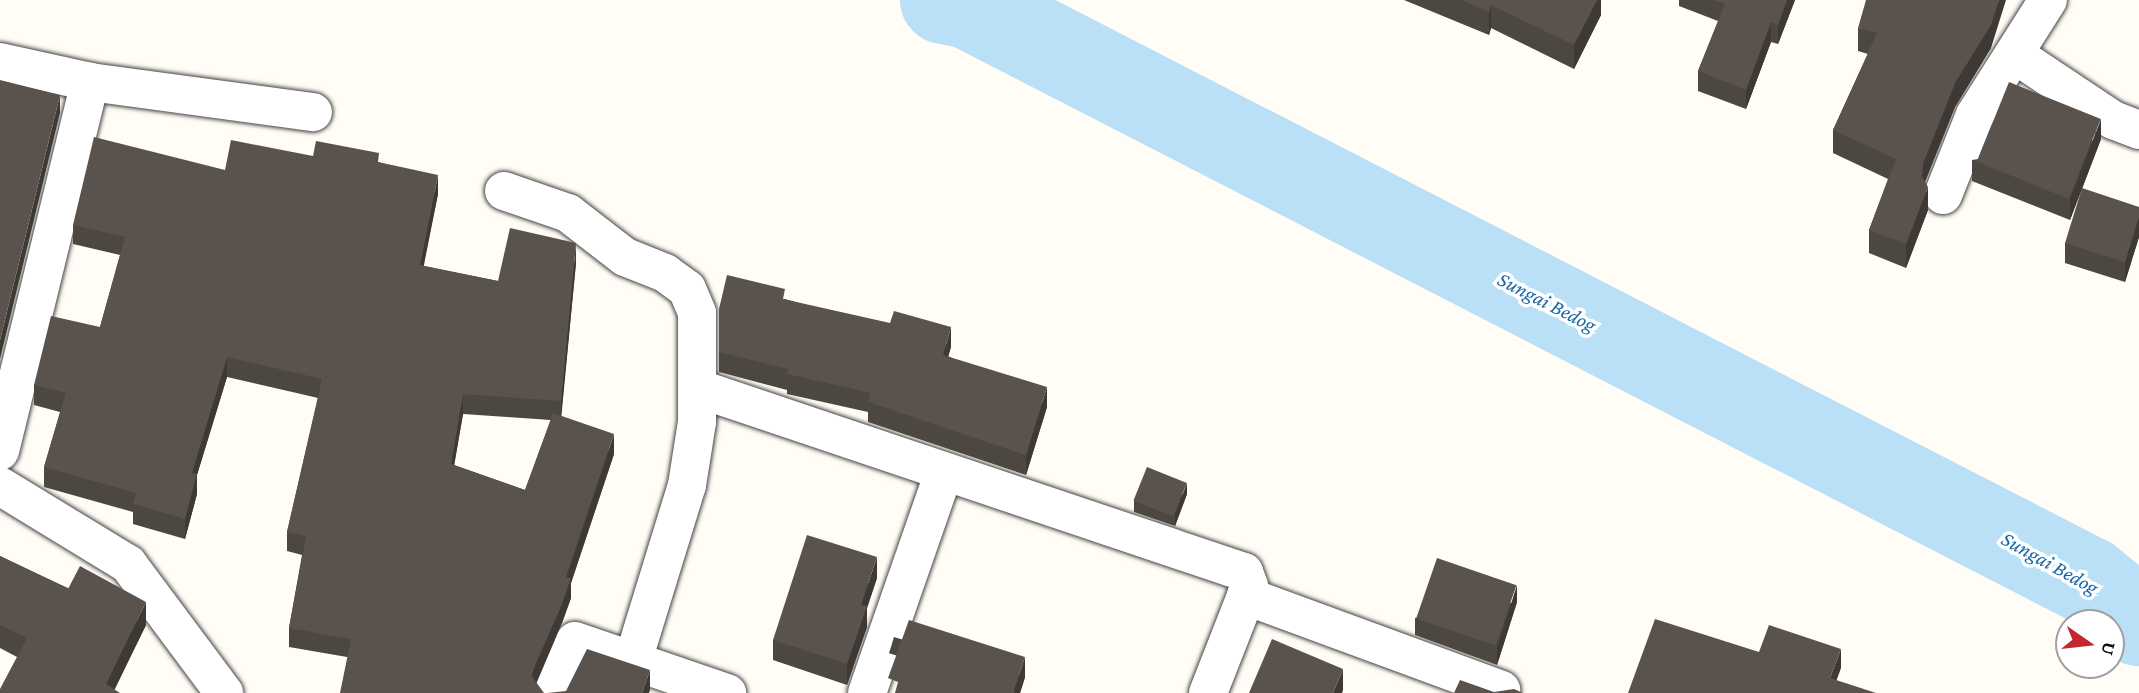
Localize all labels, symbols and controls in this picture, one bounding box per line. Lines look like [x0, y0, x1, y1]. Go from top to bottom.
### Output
water label: Sungai Bedog [1494, 266, 1600, 338]
water label: Sungai Bedog [1997, 526, 2103, 600]
north arrow [2055, 609, 2125, 679]
text: U [2097, 640, 2121, 658]

